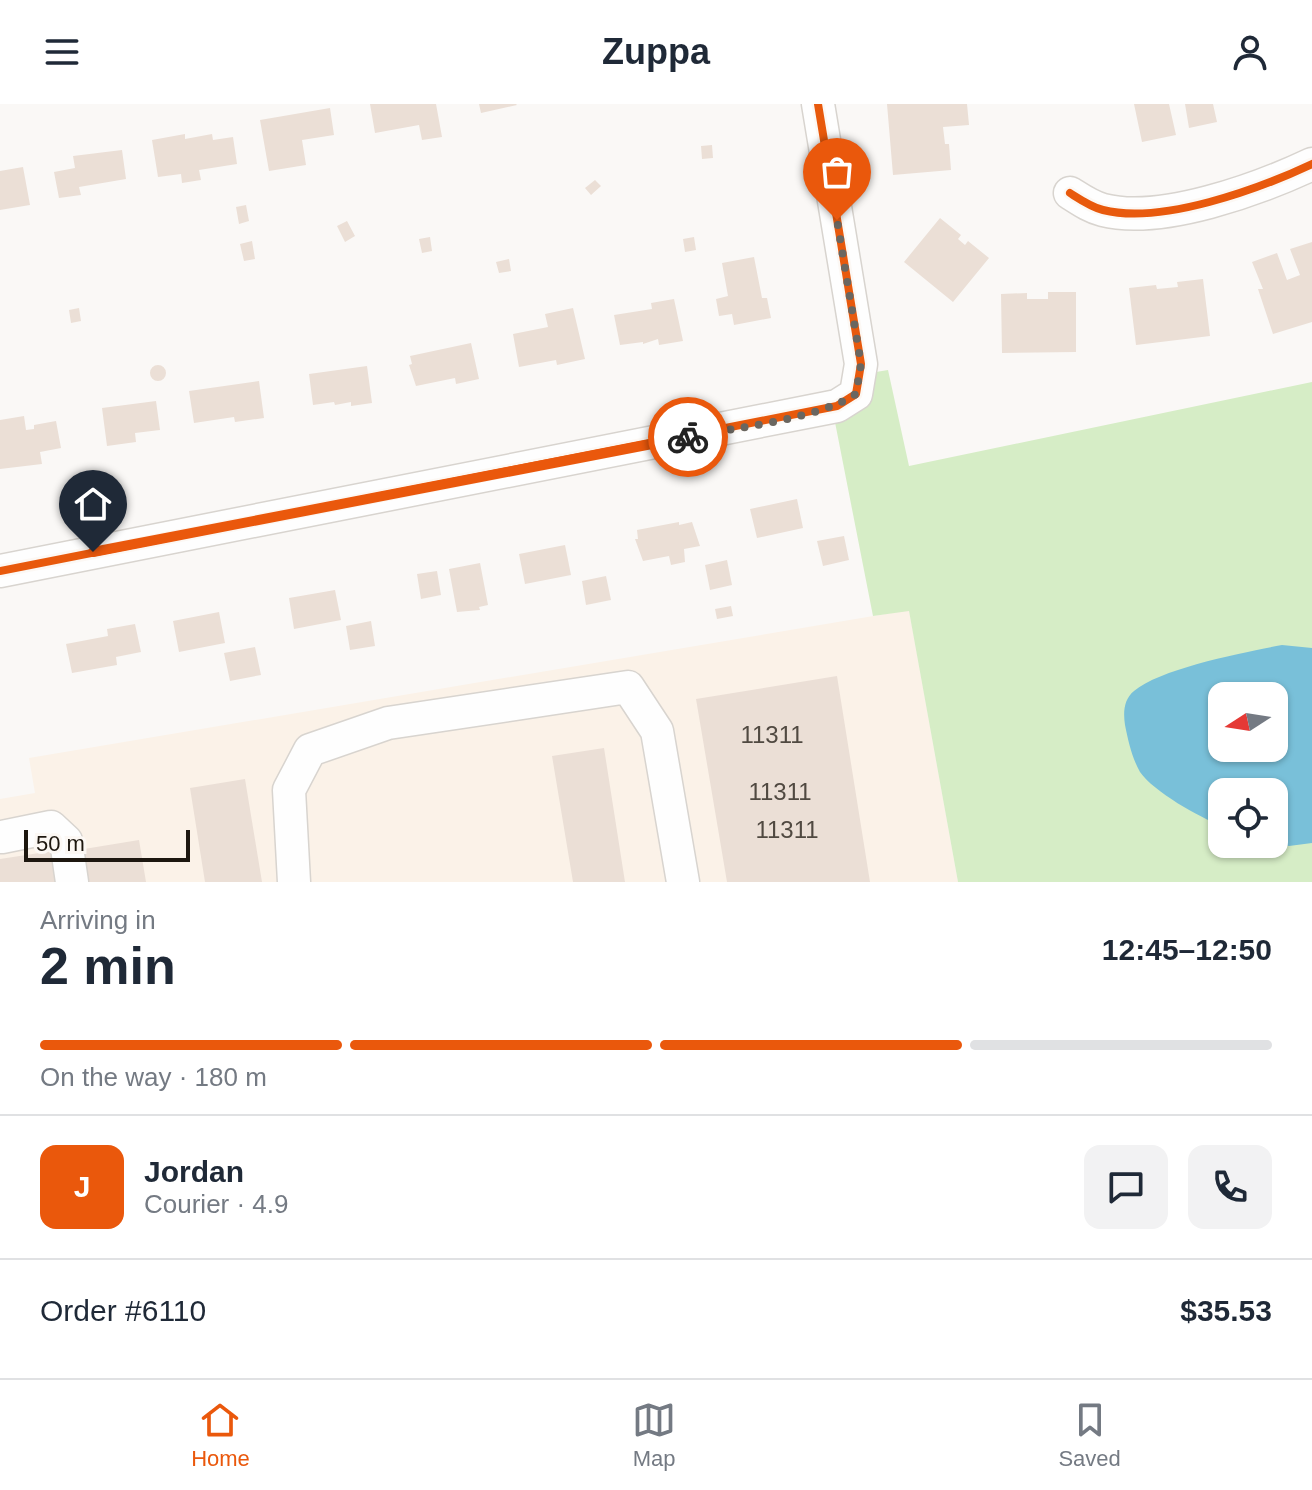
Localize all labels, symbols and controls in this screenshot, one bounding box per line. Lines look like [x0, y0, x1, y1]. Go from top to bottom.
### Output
icon: menu [40, 30, 84, 74]
icon: person [1228, 30, 1272, 74]
text: Zuppa [602, 31, 710, 72]
pin [803, 138, 871, 220]
icon: bag [815, 150, 859, 194]
courier [648, 397, 728, 477]
icon: bike [666, 415, 710, 459]
pin [59, 470, 127, 552]
icon: home [71, 482, 115, 526]
north arrow [1208, 682, 1288, 762]
map controls [1208, 682, 1288, 858]
house number: 11311 [740, 721, 804, 748]
house number: 11311 [748, 778, 812, 805]
button: locate [1208, 778, 1288, 858]
house number: 11311 [755, 816, 819, 843]
scale bar [24, 826, 190, 862]
text: 50 m [36, 831, 85, 856]
text: Arriving in [40, 905, 156, 935]
text: 12:45–12:50 [1102, 933, 1272, 966]
text: 2 min [40, 937, 176, 995]
text: On the way · 180 m [40, 1062, 267, 1092]
button: chat [1084, 1145, 1168, 1229]
button: phone [1188, 1145, 1272, 1229]
text: Jordan [144, 1155, 244, 1188]
text: J [74, 1170, 90, 1203]
text: Courier · 4.9 [144, 1189, 289, 1219]
text: Order #6110 [40, 1294, 206, 1327]
text: $35.53 [1180, 1294, 1272, 1327]
tab: Home [191, 1398, 250, 1472]
tab: Map [632, 1398, 676, 1472]
tab: Saved [1058, 1398, 1121, 1472]

